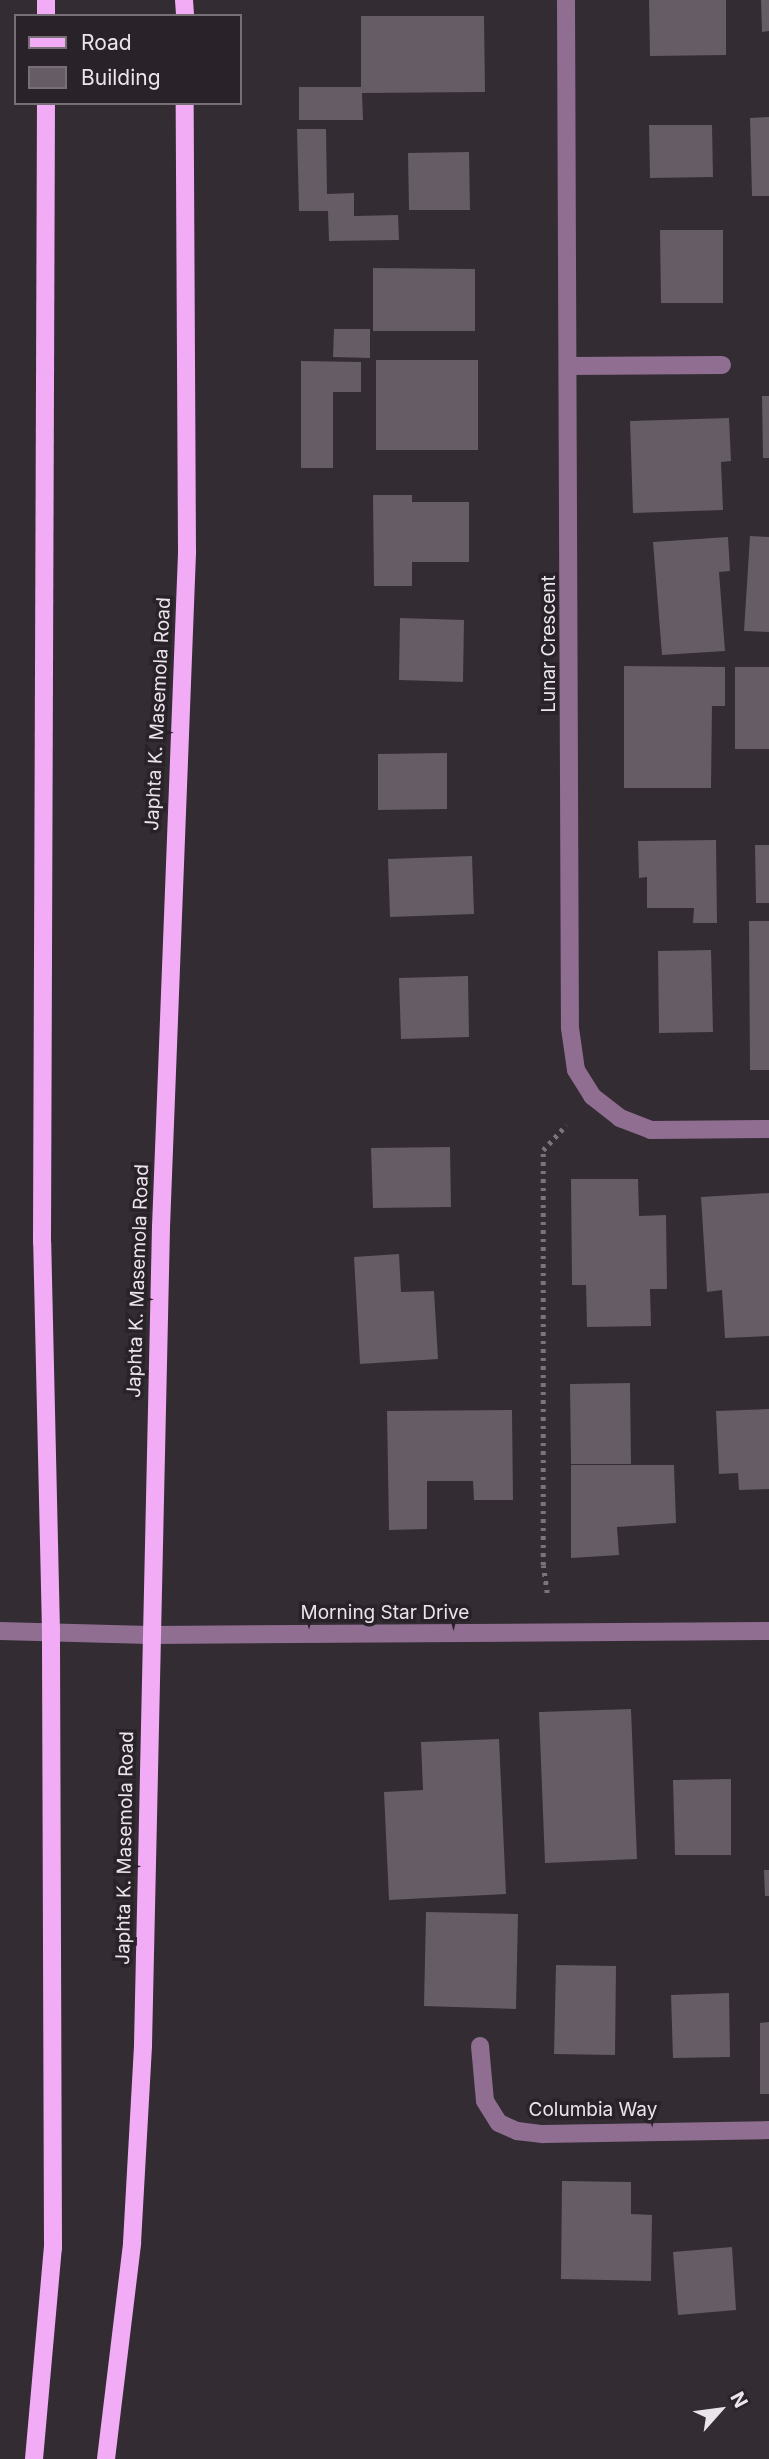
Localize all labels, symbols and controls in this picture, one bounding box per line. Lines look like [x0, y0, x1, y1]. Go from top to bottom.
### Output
legend [14, 14, 242, 105]
text: Road [81, 30, 132, 55]
text: Building [81, 65, 161, 90]
street label: Lunar Crescent [538, 575, 560, 713]
street label: Japhta K. Masemola Road [141, 597, 175, 831]
street label: Japhta K. Masemola Road [123, 1164, 153, 1398]
street label: Morning Star Drive [301, 1602, 469, 1624]
street label: Japhta K. Masemola Road [112, 1731, 138, 1965]
street label: Columbia Way [529, 2099, 657, 2121]
north arrow [685, 2375, 755, 2445]
text: N [725, 2388, 753, 2412]

